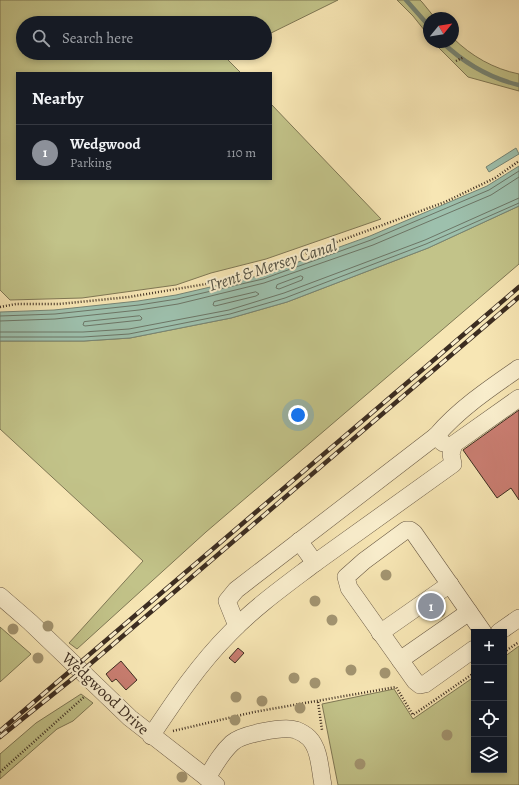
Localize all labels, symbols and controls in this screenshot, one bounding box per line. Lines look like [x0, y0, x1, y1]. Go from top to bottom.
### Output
north arrow [423, 12, 459, 48]
search box [16, 16, 272, 60]
icon: search [30, 27, 52, 49]
text: Search here [62, 28, 133, 48]
text: Nearby [32, 87, 83, 110]
text: Wedgwood [70, 134, 140, 154]
text: 1 [43, 144, 47, 161]
text: 110 m [227, 144, 256, 161]
text: Parking [70, 154, 112, 171]
water label: Trent & Mersey Canal [205, 233, 340, 297]
your location [288, 405, 308, 425]
pin: 1 [418, 591, 444, 621]
map controls [471, 629, 507, 773]
button: + [471, 629, 507, 665]
street label: Wedgwood Drive [56, 647, 154, 740]
button: − [471, 665, 507, 701]
button: locate [471, 701, 507, 737]
button: layers [471, 737, 507, 773]

